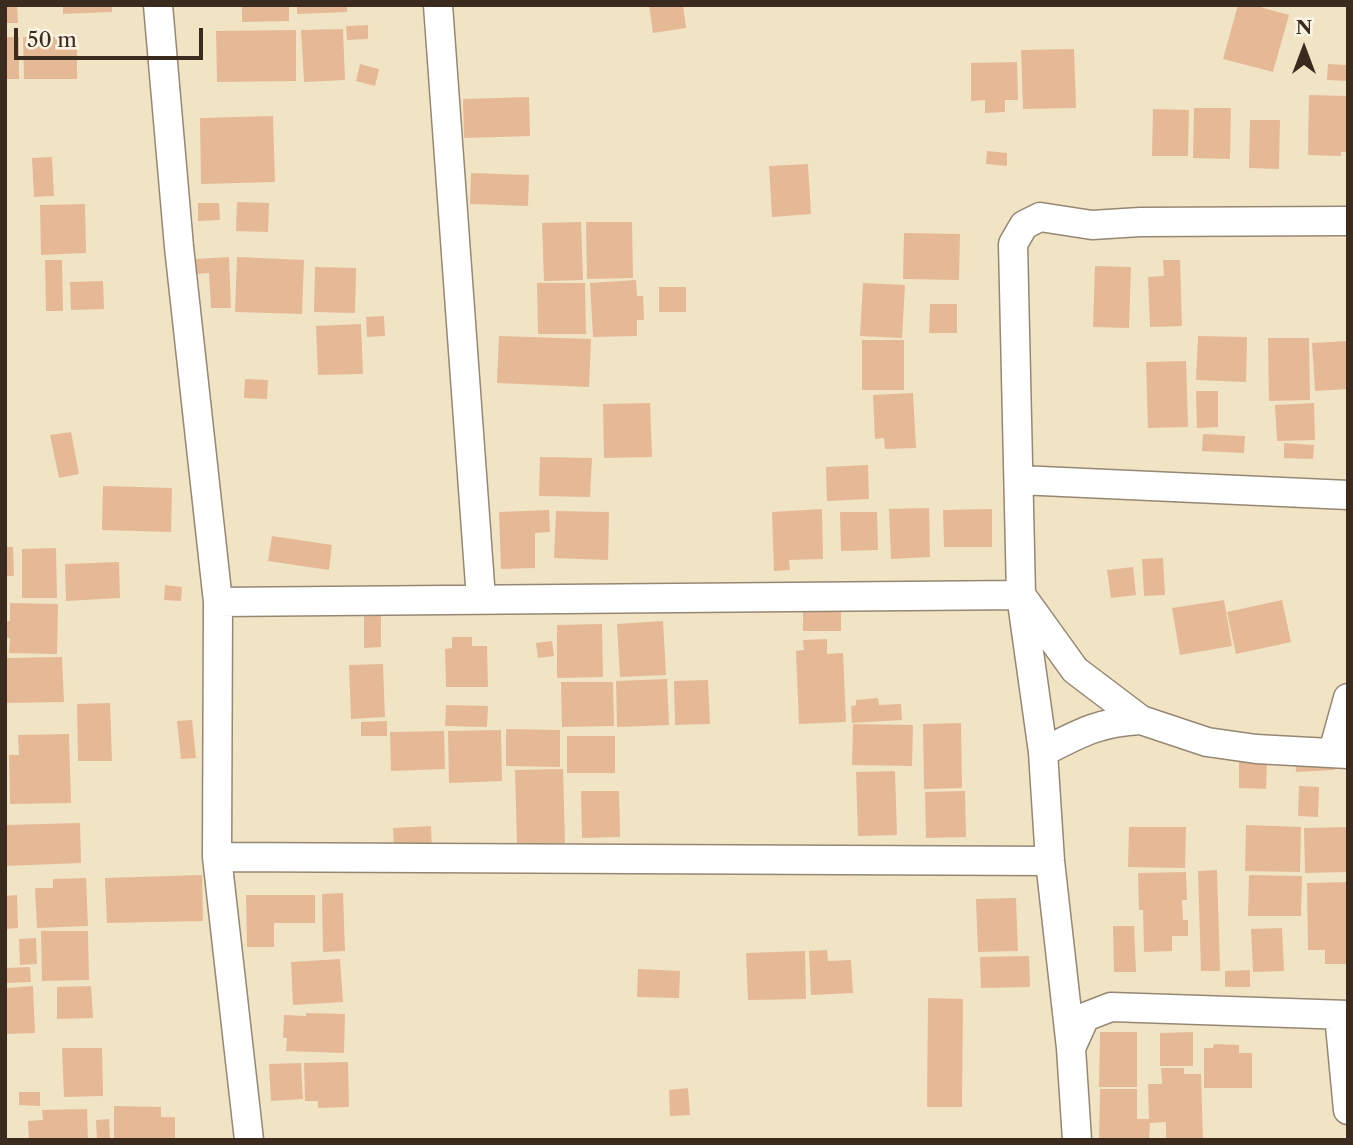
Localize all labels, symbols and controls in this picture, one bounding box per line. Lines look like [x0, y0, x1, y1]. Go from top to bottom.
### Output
scale bar [18, 14, 206, 58]
north arrow [1269, 14, 1339, 84]
text: N [1296, 16, 1312, 39]
text: 50 m [27, 27, 77, 52]

